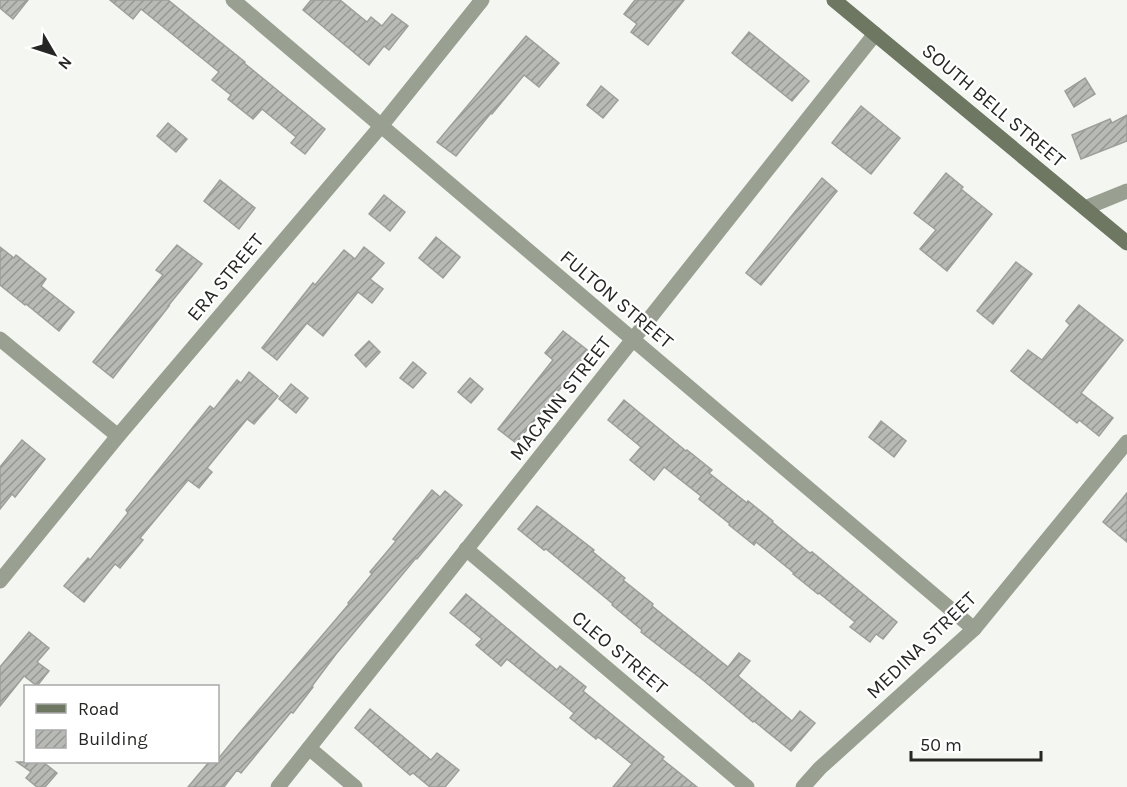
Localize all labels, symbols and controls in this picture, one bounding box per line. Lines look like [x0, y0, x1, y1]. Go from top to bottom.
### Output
north arrow [24, 24, 84, 84]
street label: SOUTH BELL STREET [917, 39, 1070, 172]
text: N [54, 53, 76, 74]
street label: ERA STREET [182, 229, 268, 326]
street label: FULTON STREET [556, 246, 678, 353]
street label: MACANN STREET [505, 332, 616, 465]
street label: MEDINA STREET [862, 587, 981, 704]
street label: CLEO STREET [567, 606, 672, 699]
legend [24, 685, 219, 763]
text: Road [78, 698, 119, 720]
scale bar [911, 724, 1042, 762]
text: Building [78, 728, 148, 750]
text: 50 m [920, 734, 962, 756]

